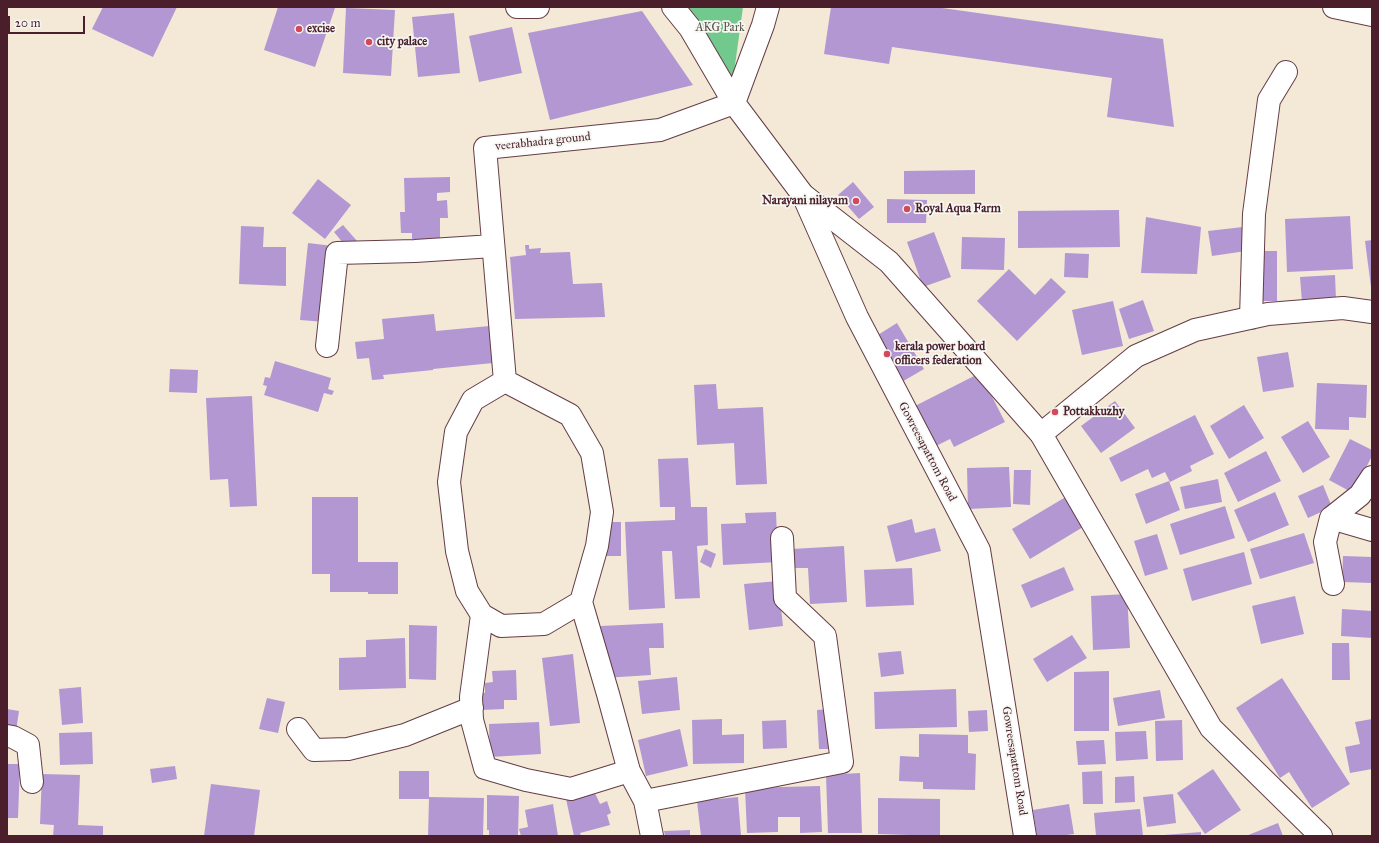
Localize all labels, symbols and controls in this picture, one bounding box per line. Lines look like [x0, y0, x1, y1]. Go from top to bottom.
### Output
scale bar [10, 8, 87, 34]
text: 20 m [15, 16, 41, 30]
park label: AKG Park [695, 21, 745, 35]
place label: excise [307, 22, 335, 36]
marker: excise [294, 24, 304, 34]
place label: city palace [377, 35, 427, 49]
marker: city palace [364, 37, 374, 47]
street label: veerabhadra ground [495, 130, 591, 154]
place label: Narayani nilayam [762, 194, 848, 208]
marker: Narayani nilayam [851, 196, 861, 206]
place label: Royal Aqua Farm [915, 202, 1001, 216]
marker: Royal Aqua Farm [902, 204, 912, 214]
place label: kerala power board officers federation [895, 340, 985, 368]
marker: kerala power board officers federation [882, 349, 892, 359]
street label: Gowreesapattom Road [895, 400, 959, 504]
place label: Pottakkuzhy [1063, 405, 1124, 419]
marker: Pottakkuzhy [1050, 407, 1060, 417]
street label: Gowreesapattom Road [998, 705, 1030, 817]

